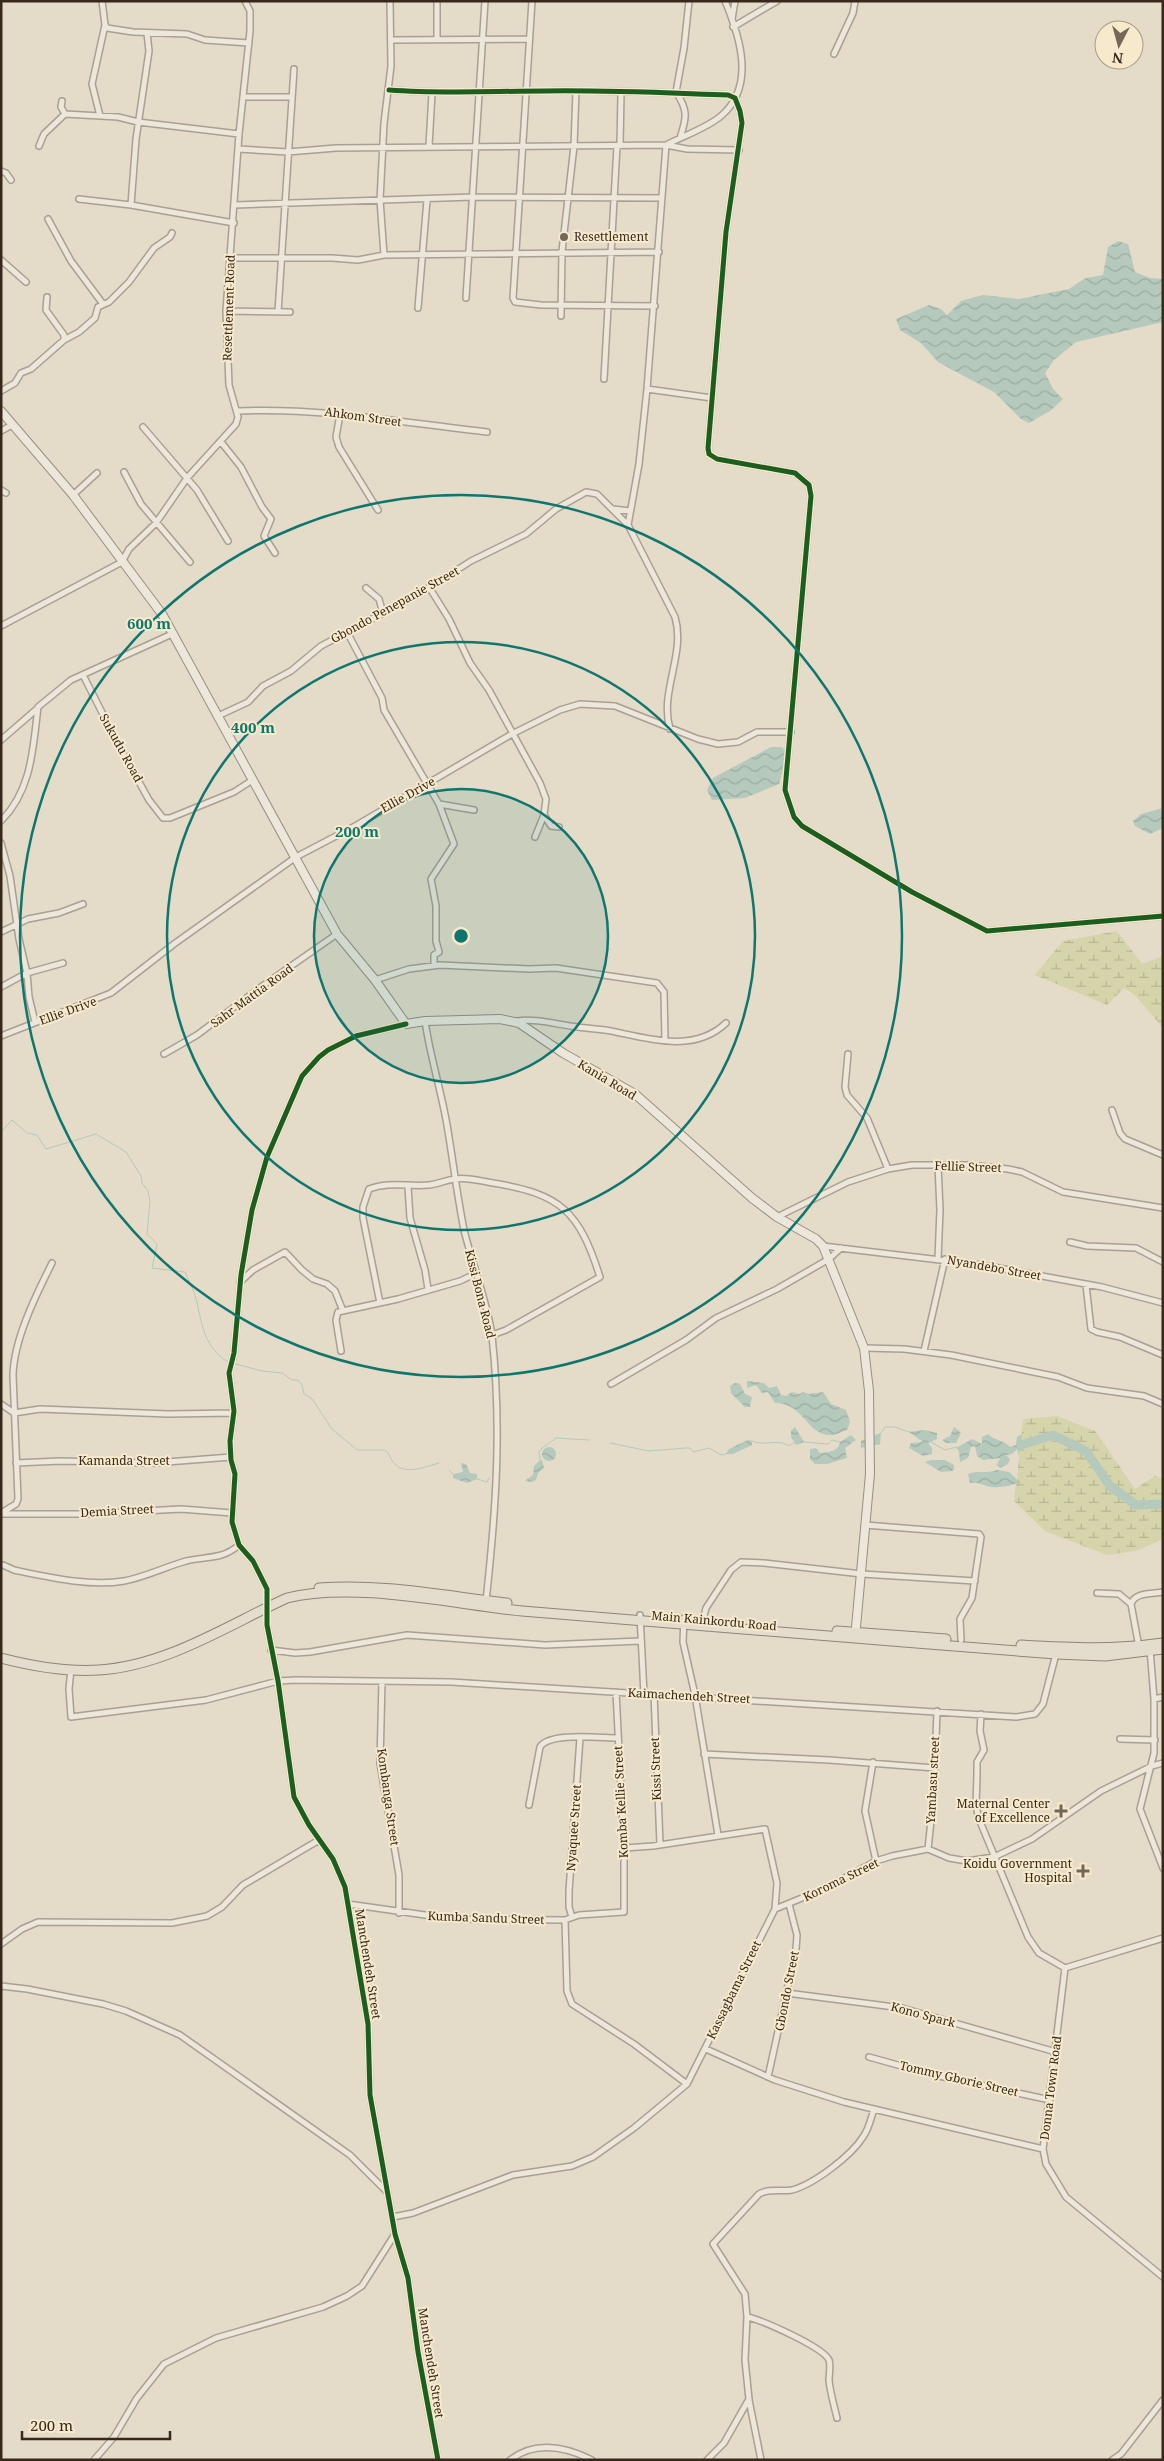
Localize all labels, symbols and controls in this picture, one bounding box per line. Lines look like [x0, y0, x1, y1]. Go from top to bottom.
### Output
north arrow [1094, 20, 1144, 70]
text: N [1111, 48, 1124, 68]
place label: Resettlement [574, 228, 648, 245]
marker: Resettlement [558, 231, 570, 243]
street label: Resettlement Road [218, 254, 239, 361]
street label: Ahkom Street [323, 403, 403, 430]
street label: Gbondo Penepanie Street [327, 562, 462, 647]
text: 600 m [127, 613, 171, 633]
street label: Sukudu Road [96, 710, 148, 786]
text: 400 m [231, 717, 275, 737]
street label: Ellie Drive [377, 773, 438, 817]
text: 200 m [335, 821, 379, 841]
centre of rings [452, 927, 470, 945]
street label: Sahr Mattia Road [207, 959, 297, 1032]
street label: Ellie Drive [37, 992, 99, 1029]
street label: Kania Road [575, 1055, 640, 1104]
street label: Fellie Street [934, 1157, 1002, 1176]
street label: Kissi Bona Road [461, 1248, 500, 1341]
street label: Nyandebo Street [946, 1251, 1042, 1284]
street label: Kamanda Street [78, 1452, 170, 1469]
street label: Demia Street [80, 1500, 154, 1521]
street label: Main Kainkordu Road [651, 1607, 778, 1635]
street label: Kaimachendeh Street [627, 1684, 751, 1707]
street label: Yambasu street [922, 1736, 943, 1825]
street label: Kissi Street [646, 1737, 665, 1801]
street label: Komba Kellie Street [609, 1745, 632, 1859]
street label: Kombanga Street [373, 1747, 404, 1847]
street label: Nyaquee Street [562, 1784, 585, 1872]
place label: Maternal Center of Excellence [957, 1795, 1050, 1826]
marker: Maternal Center of Excellence [1054, 1804, 1068, 1818]
street label: Koroma Street [800, 1854, 882, 1905]
place label: Koidu Government Hospital [963, 1855, 1072, 1886]
marker: Koidu Government Hospital [1076, 1864, 1090, 1878]
street label: Kumba Sandu Street [427, 1907, 545, 1928]
street label: Manchendeh Street [351, 1908, 386, 2020]
street label: Kassagbama Street [702, 1938, 765, 2042]
street label: Gbondo Street [770, 1949, 803, 2033]
street label: Kono Spark [889, 1998, 958, 2032]
street label: Donna Town Road [1036, 2034, 1065, 2141]
street label: Tommy Gborie Street [898, 2057, 1020, 2100]
street label: Manchendeh Street [414, 2307, 449, 2419]
scale bar [22, 2408, 170, 2440]
text: 200 m [30, 2415, 73, 2435]

